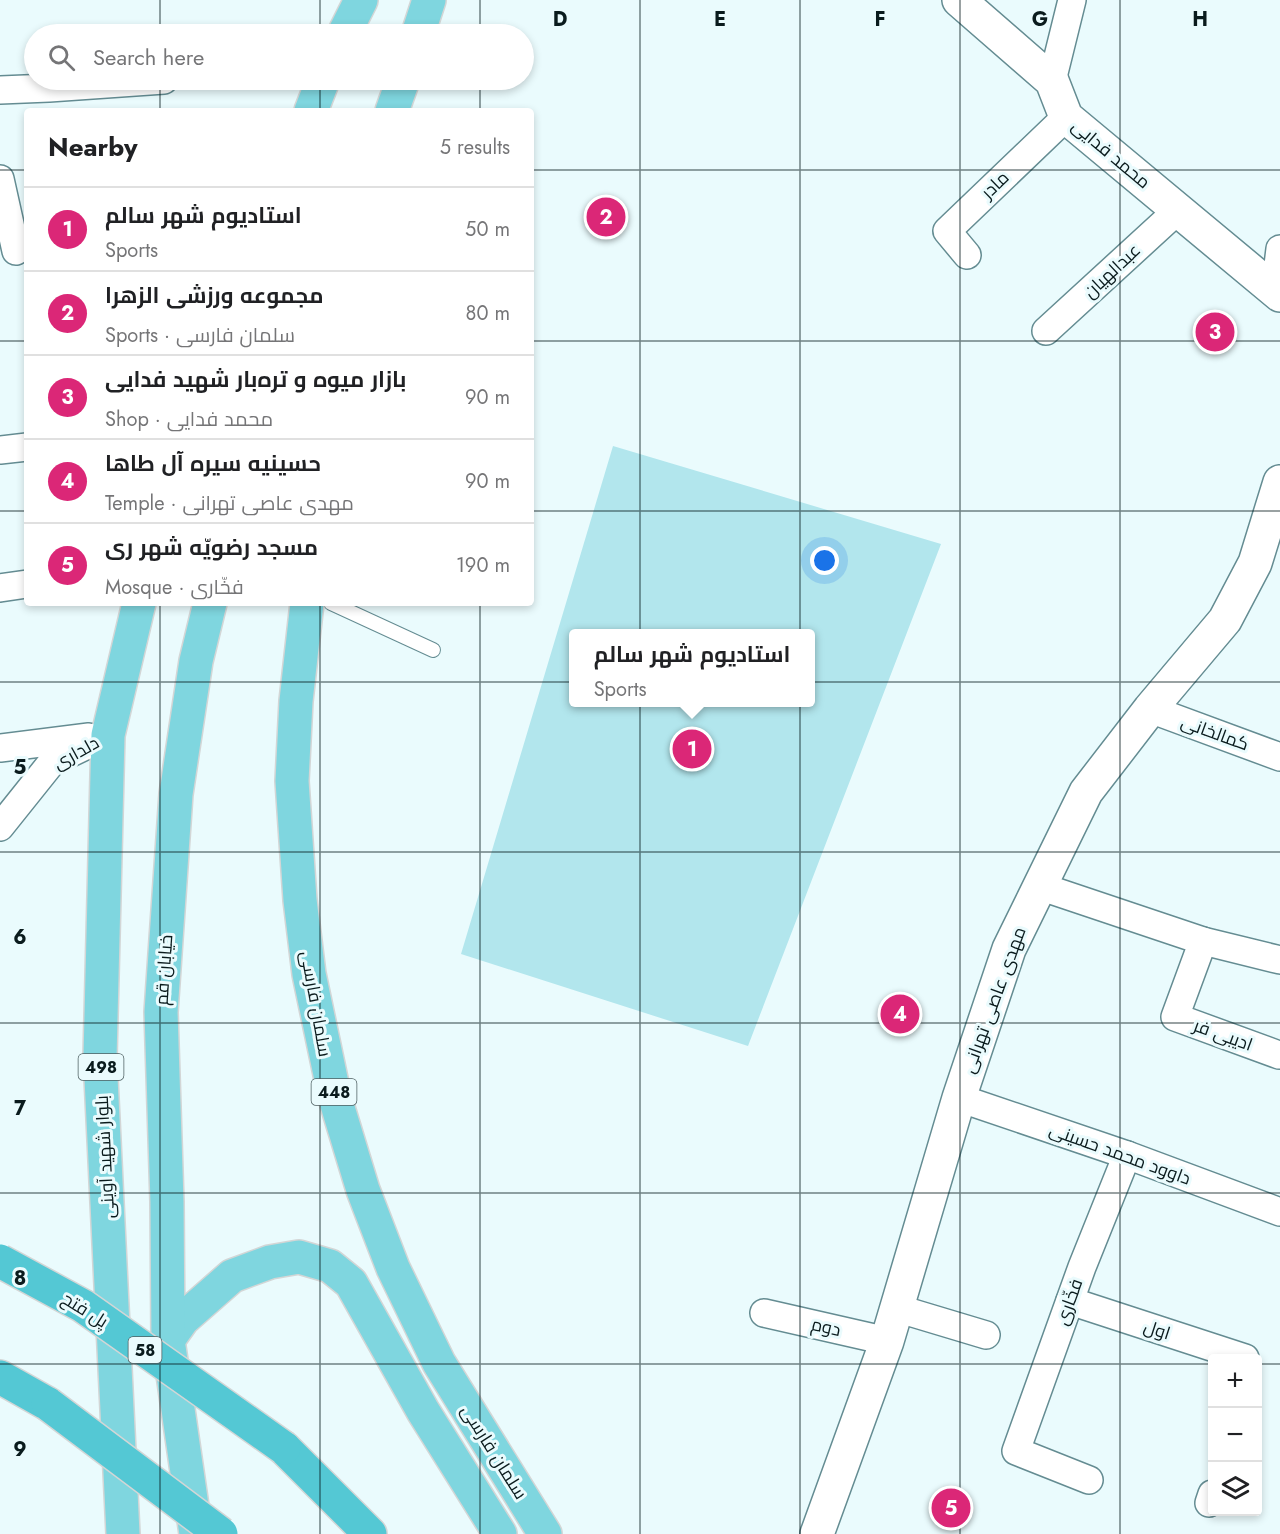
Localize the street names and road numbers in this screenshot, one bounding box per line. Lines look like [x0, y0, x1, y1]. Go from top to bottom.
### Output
street label: محمد فدایی [1066, 113, 1156, 195]
street label: مادر [974, 165, 1015, 206]
street label: عبدالهیان [1078, 238, 1146, 304]
street label: کمالخانی [1177, 709, 1253, 757]
street label: دلداری [48, 730, 104, 776]
street label: مهدی عاصی تهرانی [955, 923, 1033, 1077]
street label: خیابان قم [149, 934, 179, 1006]
street label: سلمان فارسی [294, 949, 338, 1059]
street label: ادیبی فر [1189, 1012, 1256, 1058]
road number: 498 [78, 1054, 124, 1080]
road number: 448 [312, 1079, 356, 1105]
street label: بلوار شهید آوینی [89, 1095, 121, 1219]
street label: داوود محمد حسینی [1046, 1116, 1194, 1192]
street label: فخّاری [1049, 1275, 1089, 1329]
street label: پل فتح [57, 1286, 113, 1334]
street label: دوم [809, 1311, 843, 1343]
street label: اول [1140, 1314, 1174, 1346]
road number: 58 [128, 1337, 162, 1363]
street label: سلمان فارسی [455, 1400, 533, 1504]

